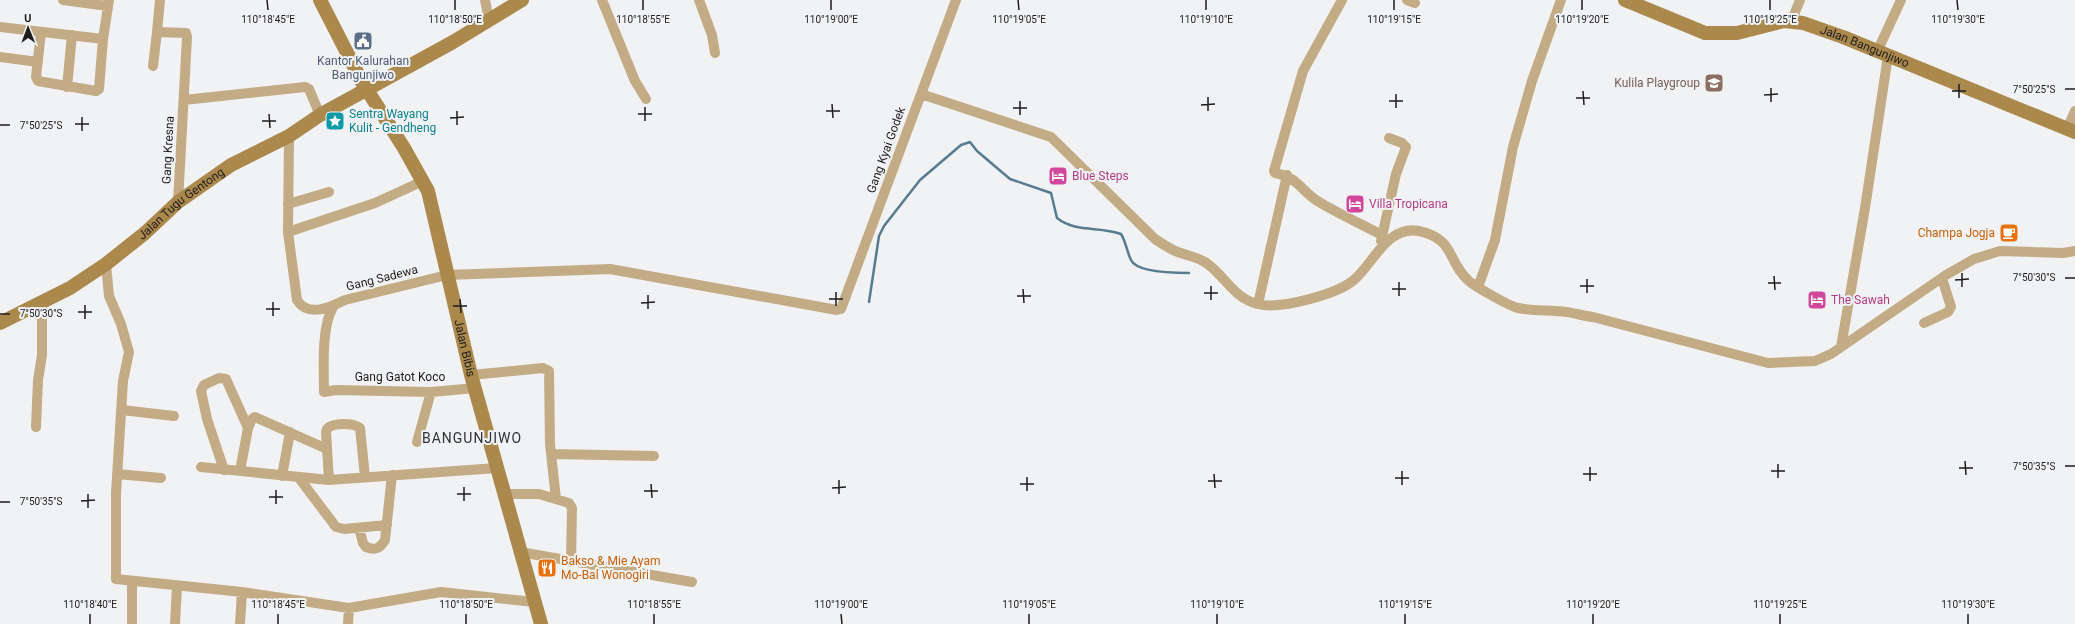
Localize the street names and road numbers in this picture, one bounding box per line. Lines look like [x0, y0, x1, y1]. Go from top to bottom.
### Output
street label: Jalan Bangunjiwo [1818, 23, 1911, 70]
street label: Gang Kyai Godek [864, 104, 908, 195]
street label: Gang Kresna [159, 116, 177, 184]
street label: Jalan Tugu Gentong [135, 165, 227, 243]
street label: Gang Sadewa [345, 262, 419, 294]
street label: Jalan Bibis [451, 318, 478, 378]
street label: Gang Gatot Koco [355, 370, 445, 384]

